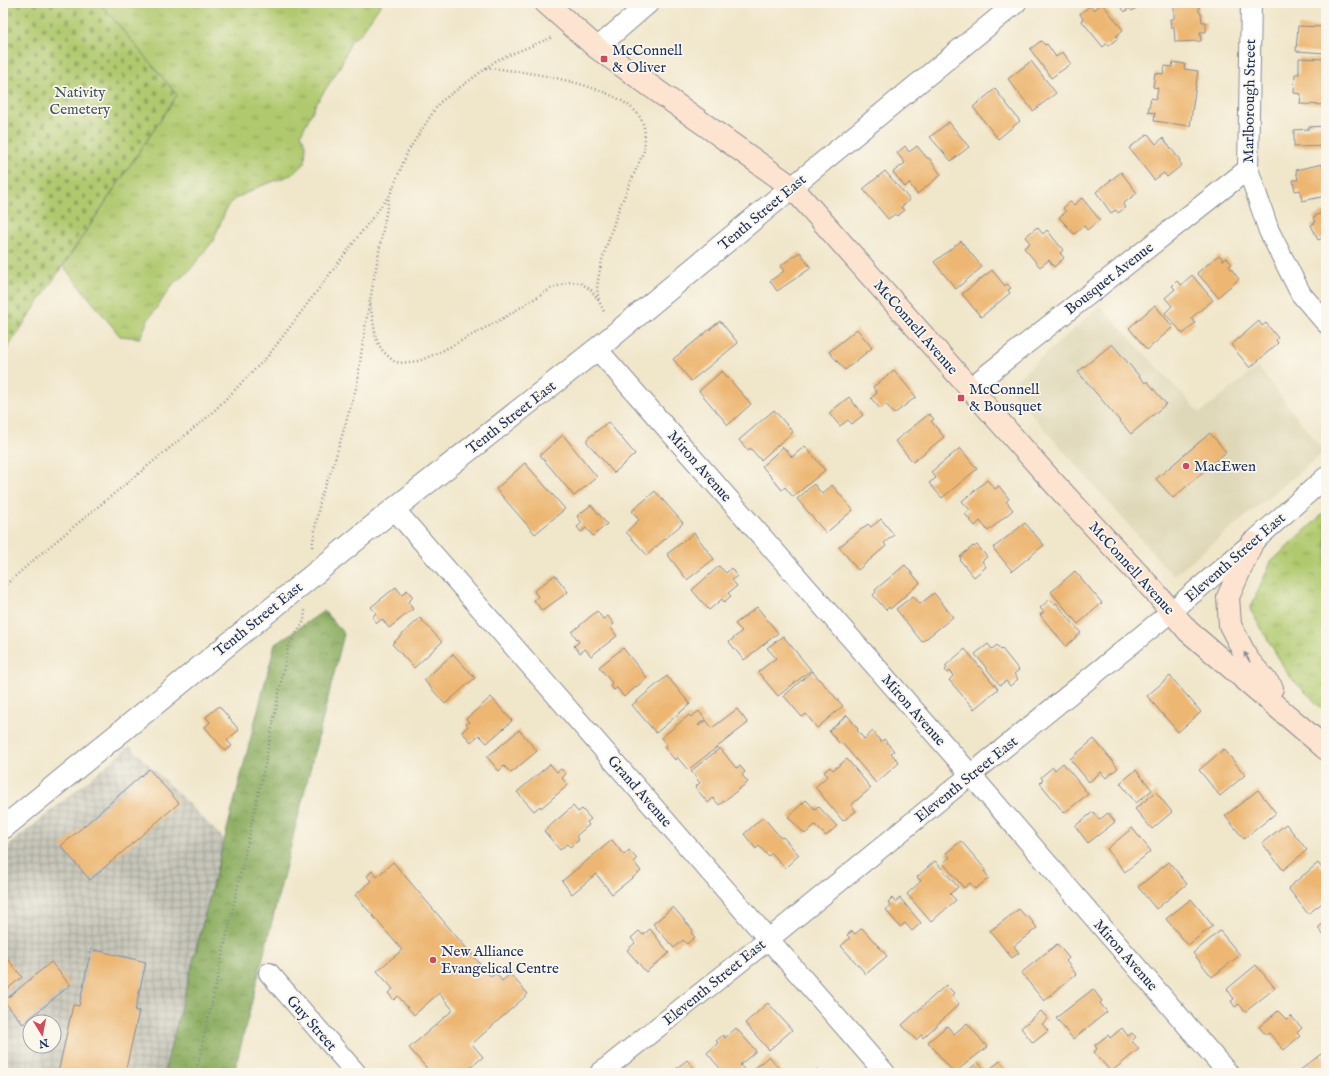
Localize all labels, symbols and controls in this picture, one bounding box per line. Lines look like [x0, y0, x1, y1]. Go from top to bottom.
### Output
street label: Marlborough Street [1239, 39, 1260, 163]
place label: McConnell & Oliver [612, 41, 683, 77]
marker: McConnell & Oliver [599, 54, 609, 64]
park label: Nativity Cemetery [50, 83, 111, 119]
street label: Tenth Street East [715, 170, 810, 255]
street label: Bousquet Avenue [1061, 238, 1158, 319]
street label: McConnell Avenue [869, 276, 962, 379]
street label: Tenth Street East [463, 376, 560, 458]
place label: McConnell & Bousquet [969, 380, 1042, 416]
marker: McConnell & Bousquet [956, 393, 966, 403]
street label: Miron Avenue [663, 427, 736, 506]
place label: MacEwen [1194, 457, 1256, 476]
marker: MacEwen [1181, 461, 1191, 471]
street label: Eleventh Street East [1181, 509, 1289, 606]
street label: McConnell Avenue [1085, 518, 1179, 619]
street label: Tenth Street East [210, 578, 307, 661]
one-way arrow [1244, 652, 1251, 663]
street label: Miron Avenue [877, 671, 950, 750]
street label: Eleventh Street East [911, 732, 1022, 827]
street label: Grand Avenue [603, 752, 676, 831]
street label: Miron Avenue [1089, 916, 1162, 995]
street label: Eleventh Street East [659, 935, 770, 1030]
place label: New Alliance Evangelical Centre [441, 942, 559, 978]
marker: New Alliance Evangelical Centre [428, 955, 438, 965]
street label: Guy Street [282, 992, 341, 1055]
north arrow [22, 1014, 62, 1054]
text: N [37, 1035, 50, 1051]

